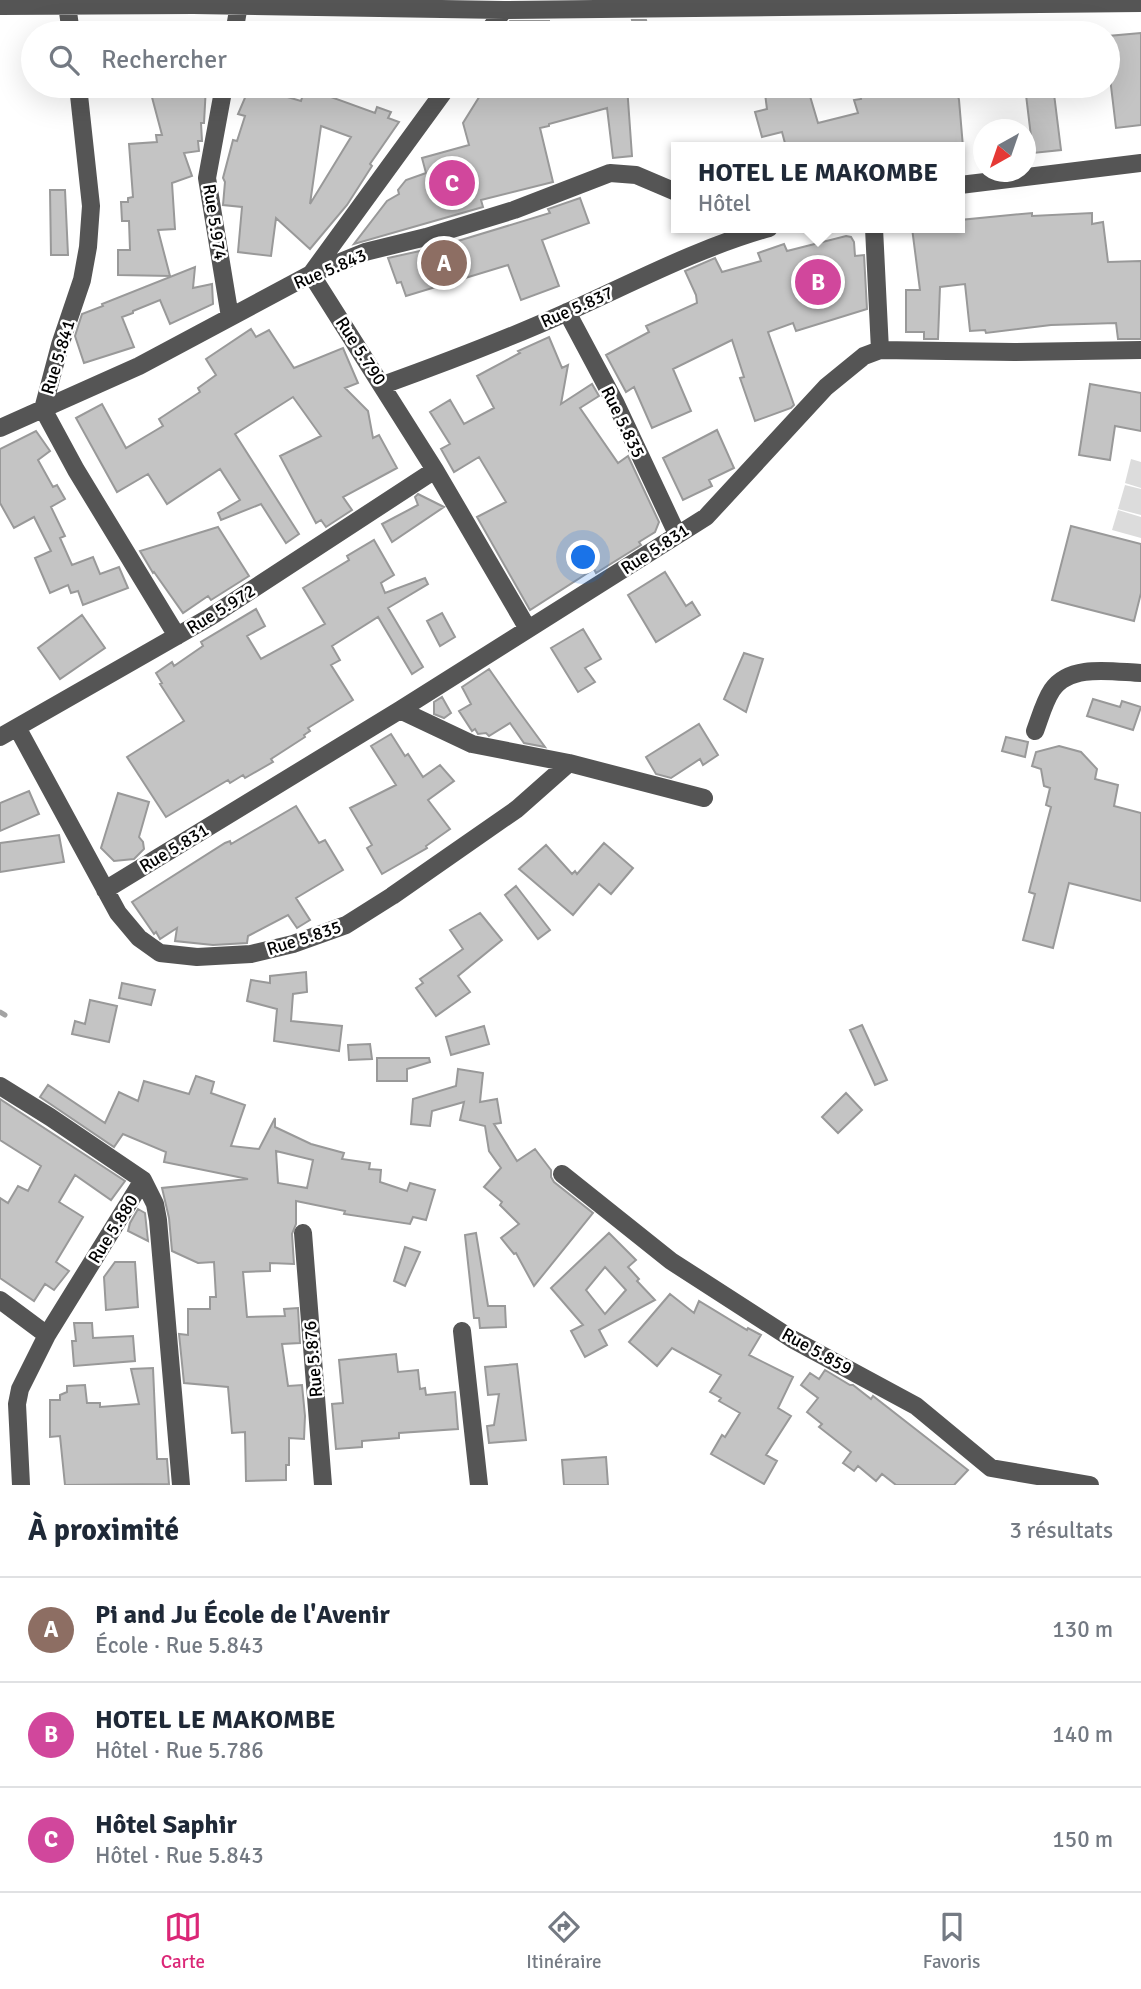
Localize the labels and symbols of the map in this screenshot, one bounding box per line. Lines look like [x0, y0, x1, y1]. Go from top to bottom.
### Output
north arrow [973, 119, 1036, 182]
pin: C [429, 157, 475, 209]
street label: Rue 5.974 [198, 182, 232, 262]
pin: A [421, 237, 467, 289]
street label: Rue 5.843 [290, 244, 370, 294]
pin: B [795, 256, 841, 308]
street label: Rue 5.837 [537, 281, 617, 333]
street label: Rue 5.790 [331, 313, 391, 389]
street label: Rue 5.841 [36, 317, 80, 397]
street label: Rue 5.835 [596, 383, 650, 461]
street label: Rue 5.831 [617, 519, 693, 579]
your location [566, 540, 600, 574]
street label: Rue 5.972 [183, 579, 259, 639]
street label: Rue 5.831 [135, 819, 213, 877]
street label: Rue 5.835 [264, 916, 344, 960]
street label: Rue 5.880 [83, 1191, 143, 1267]
street label: Rue 5.876 [299, 1320, 327, 1398]
street label: Rue 5.859 [778, 1323, 856, 1379]

